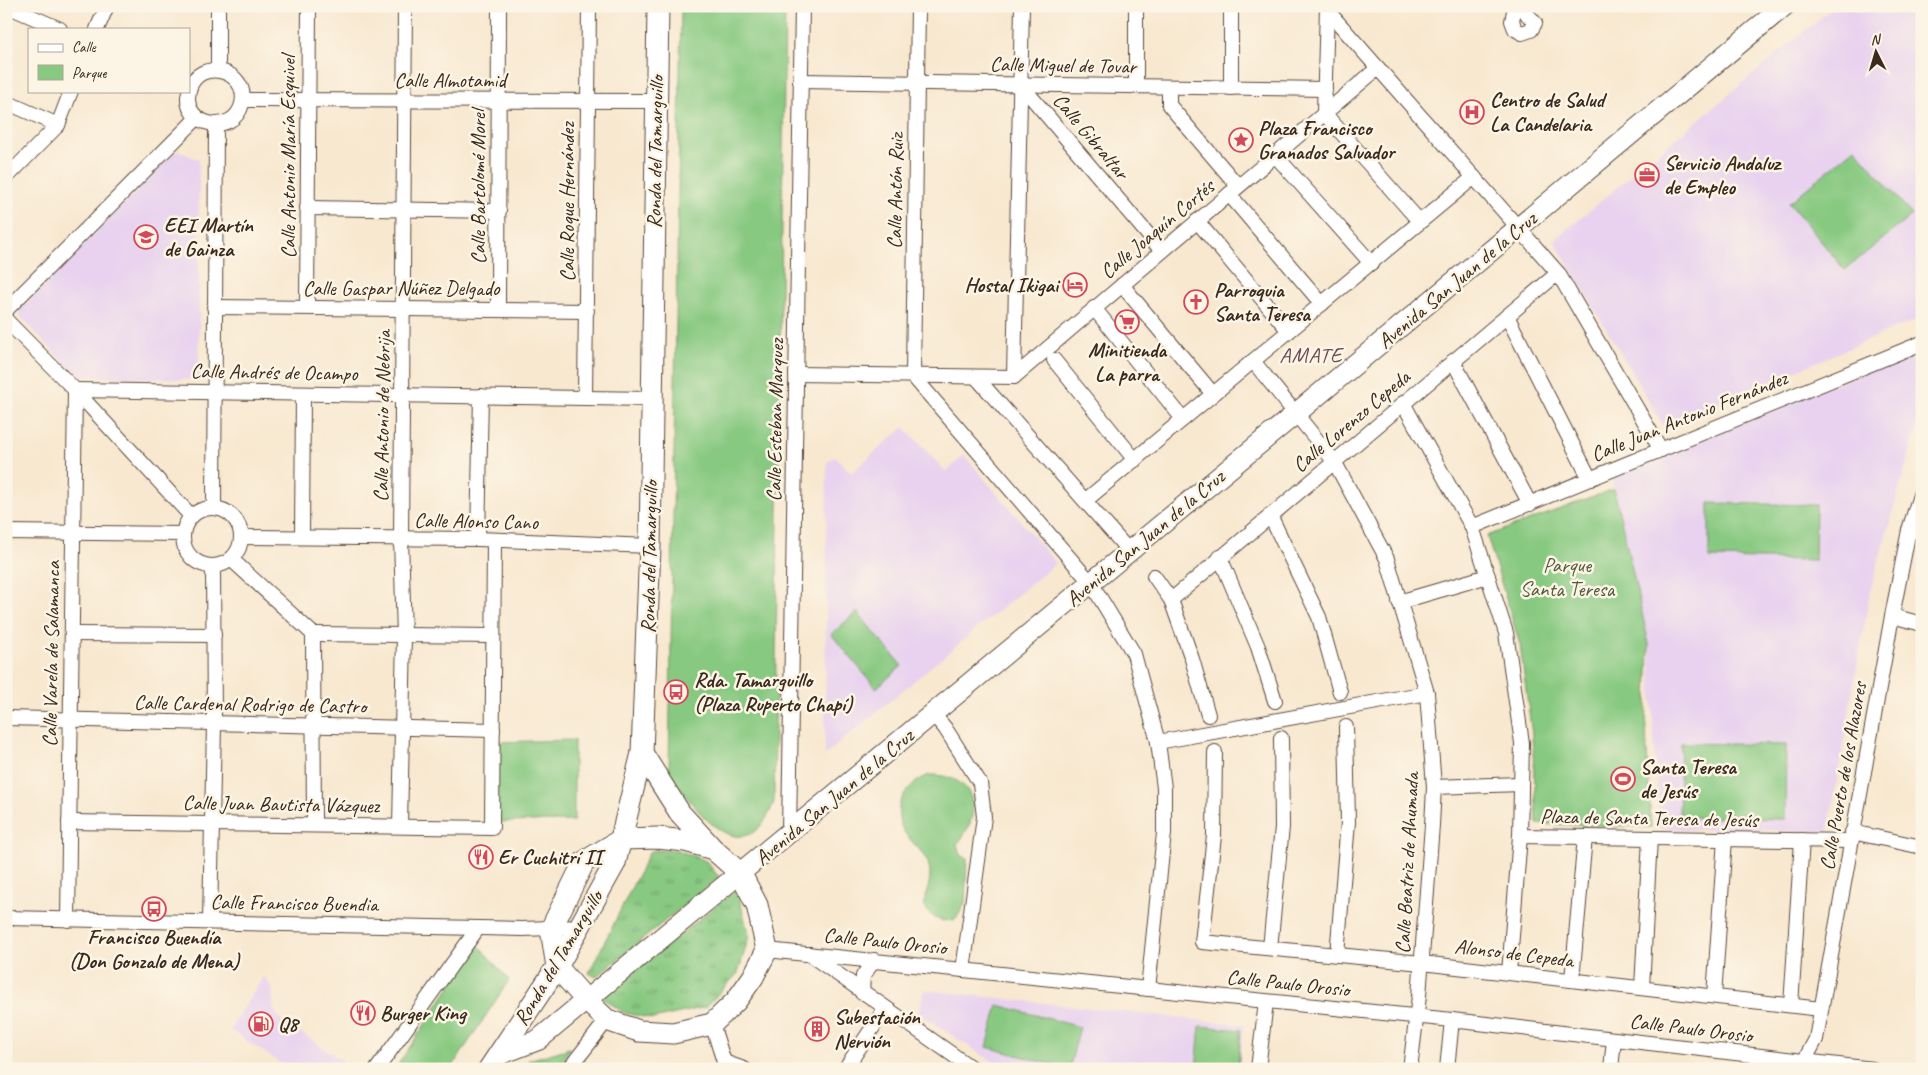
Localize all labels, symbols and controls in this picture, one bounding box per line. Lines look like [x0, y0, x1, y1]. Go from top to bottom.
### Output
legend [28, 28, 190, 92]
north arrow [1850, 28, 1900, 78]
text: N [1870, 30, 1882, 48]
text: Calle [72, 38, 97, 57]
street label: Calle Miguel de Tovar [990, 51, 1139, 79]
street label: Calle Antonio María Esquivel [275, 52, 301, 259]
text: Parque [72, 64, 108, 83]
street label: Calle Almotamid [394, 67, 509, 93]
street label: Ronda del Tamarguillo [641, 73, 669, 229]
place label: Centro de Salud La Candelaria [1490, 87, 1607, 137]
street label: Calle Gibraltar [1047, 88, 1136, 186]
hospital icon: Centro de Salud La Candelaria [1459, 99, 1485, 125]
street label: Calle Bartolomé Morel [465, 106, 491, 264]
place label: Plaza Francisco Granados Salvador [1258, 115, 1397, 165]
street label: Calle Roque Hernández [554, 121, 580, 282]
place icon: Plaza Francisco Granados Salvador [1228, 127, 1254, 153]
street label: Calle Antón Ruiz [881, 130, 909, 249]
place label: Servicio Andaluz de Empleo [1664, 150, 1782, 200]
office icon: Servicio Andaluz de Empleo [1634, 162, 1660, 188]
street label: Calle Joaquín Cortés [1095, 173, 1221, 284]
street label: Avenida San Juan de la Cruz [1372, 205, 1543, 354]
place label: EEI Martín de Gainza [164, 212, 254, 262]
school or university icon: EEI Martín de Gainza [133, 224, 159, 250]
place label: Hostal Ikigai [965, 272, 1061, 298]
hotel icon: Hostal Ikigai [1062, 272, 1088, 298]
street label: Calle Gaspar Núñez Delgado [303, 275, 501, 301]
place label: Parroquia Santa Teresa [1214, 277, 1311, 327]
church icon: Parroquia Santa Teresa [1183, 289, 1209, 315]
supermarket icon: Minitienda La parra [1114, 309, 1140, 335]
street label: Calle Antonio de Nebrija [368, 328, 397, 502]
street label: Calle Esteban Marquez [761, 337, 789, 502]
place label: Minitienda La parra [1088, 337, 1167, 387]
district label: AMATE [1279, 341, 1345, 369]
street label: Calle Andrés de Ocampo [190, 358, 359, 386]
street label: Calle Lorenzo Cepeda [1287, 363, 1416, 478]
street label: Calle Juan Antonio Fernández [1587, 364, 1792, 467]
street label: Avenida San Juan de la Cruz [1060, 463, 1231, 612]
street label: Ronda del Tamarguillo [635, 478, 663, 634]
street label: Calle Alonso Cano [414, 507, 540, 535]
park label: Parque Santa Teresa [1520, 552, 1616, 602]
street label: Calle Varela de Salamanca [36, 559, 66, 747]
place label: Rda. Tamarguillo (Plaza Ruperto Chapí) [694, 667, 854, 717]
street label: Calle Puerto de los Alazores [1814, 678, 1873, 872]
bus stop icon: Rda. Tamarguillo (Plaza Ruperto Chapí) [663, 679, 689, 705]
street label: Calle Cardenal Rodrigo de Castro [134, 689, 369, 719]
street label: Avenida San Juan de la Cruz [749, 722, 920, 871]
place label: Santa Teresa de Jesús [1640, 754, 1737, 804]
sports icon: Santa Teresa de Jesús [1610, 766, 1636, 792]
street label: Calle Beatriz de Ahumada [1389, 769, 1425, 954]
street label: Calle Juan Bautista Vázquez [182, 789, 381, 819]
street label: Plaza de Santa Teresa de Jesús [1540, 803, 1760, 833]
restaurant icon: Er Cuchitrí II [468, 844, 494, 870]
place label: Er Cuchitrí II [498, 844, 606, 870]
street label: Ronda del Tamarguillo [508, 884, 610, 1030]
street label: Calle Francisco Buendia [210, 889, 380, 918]
bus stop icon: Francisco Buendía (Don Gonzalo de Mena) [141, 896, 167, 922]
street label: Calle Paulo Orosio [822, 922, 950, 961]
place label: Francisco Buendía (Don Gonzalo de Mena) [69, 924, 241, 974]
street label: Alonso de Cepeda [1453, 933, 1577, 973]
street label: Calle Paulo Orosio [1225, 964, 1353, 1003]
restaurant icon: Burger King [350, 1000, 376, 1026]
place label: Burger King [380, 1000, 468, 1026]
place label: Subestación Nervión [834, 1004, 921, 1054]
street label: Calle Paulo Orosio [1628, 1008, 1756, 1049]
fuel station icon: Q8 [248, 1011, 274, 1037]
place label: Q8 [278, 1011, 300, 1037]
building icon: Subestación Nervión [804, 1016, 830, 1042]

